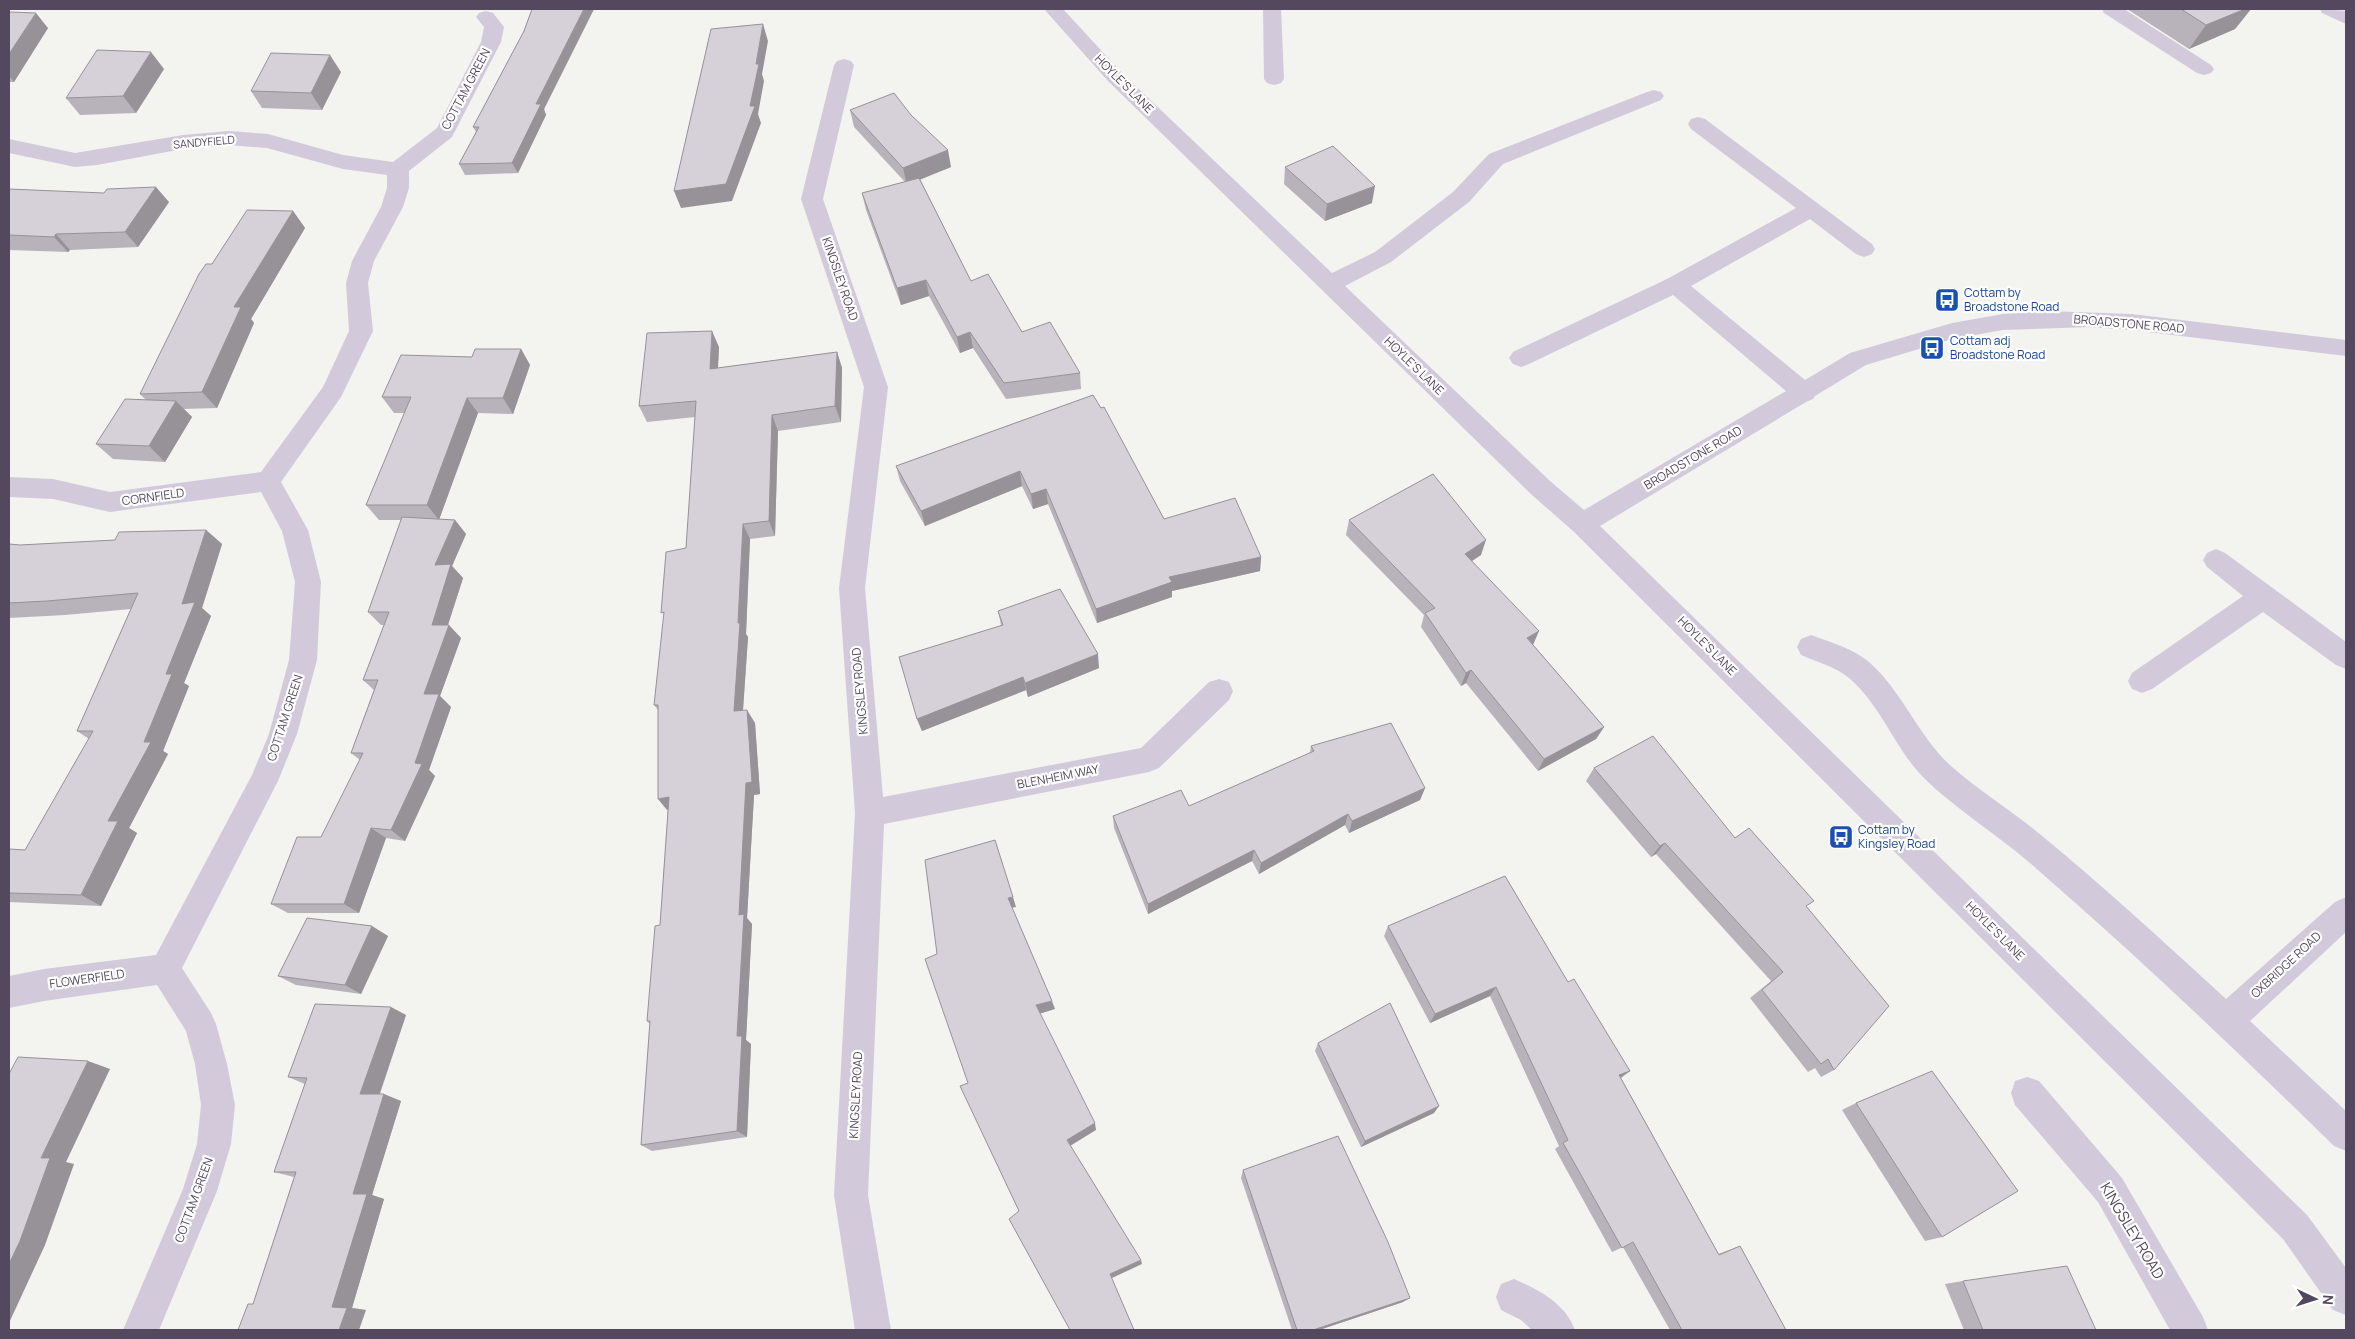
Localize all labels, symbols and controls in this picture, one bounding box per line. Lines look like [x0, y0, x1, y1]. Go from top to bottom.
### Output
street label: COTTAM GREEN [437, 45, 494, 132]
street label: HOYLE'S LANE [1091, 50, 1158, 117]
street label: SANDYFIELD [172, 131, 235, 152]
street label: KINGSLEY ROAD [818, 235, 863, 323]
place label: Cottam by Broadstone Road [1964, 284, 2059, 315]
bus stop icon: Cottam by Broadstone Road [1934, 287, 1960, 313]
street label: BROADSTONE ROAD [2073, 310, 2185, 337]
place label: Cottam adj Broadstone Road [1950, 332, 2045, 363]
street label: HOYLE'S LANE [1381, 333, 1448, 399]
bus stop icon: Cottam adj Broadstone Road [1919, 335, 1945, 361]
street label: BROADSTONE ROAD [1641, 422, 1745, 494]
street label: CORNFIELD [121, 484, 185, 509]
street label: HOYLE'S LANE [1674, 612, 1741, 679]
street label: KINGSLEY ROAD [847, 647, 872, 735]
street label: COTTAM GREEN [263, 672, 306, 763]
street label: BLENHEIM WAY [1016, 760, 1100, 793]
place label: Cottam by Kingsley Road [1858, 821, 1935, 852]
bus stop icon: Cottam by Kingsley Road [1828, 824, 1854, 850]
street label: HOYLE'S LANE [1962, 897, 2029, 964]
street label: OXBRIDGE ROAD [2247, 928, 2325, 1002]
street label: FLOWERFIELD [48, 965, 126, 992]
street label: KINGSLEY ROAD [845, 1051, 866, 1139]
street label: COTTAM GREEN [170, 1155, 217, 1245]
street label: KINGSLEY ROAD [2095, 1179, 2170, 1283]
north arrow [2290, 1274, 2340, 1324]
text: N [2319, 1294, 2338, 1306]

